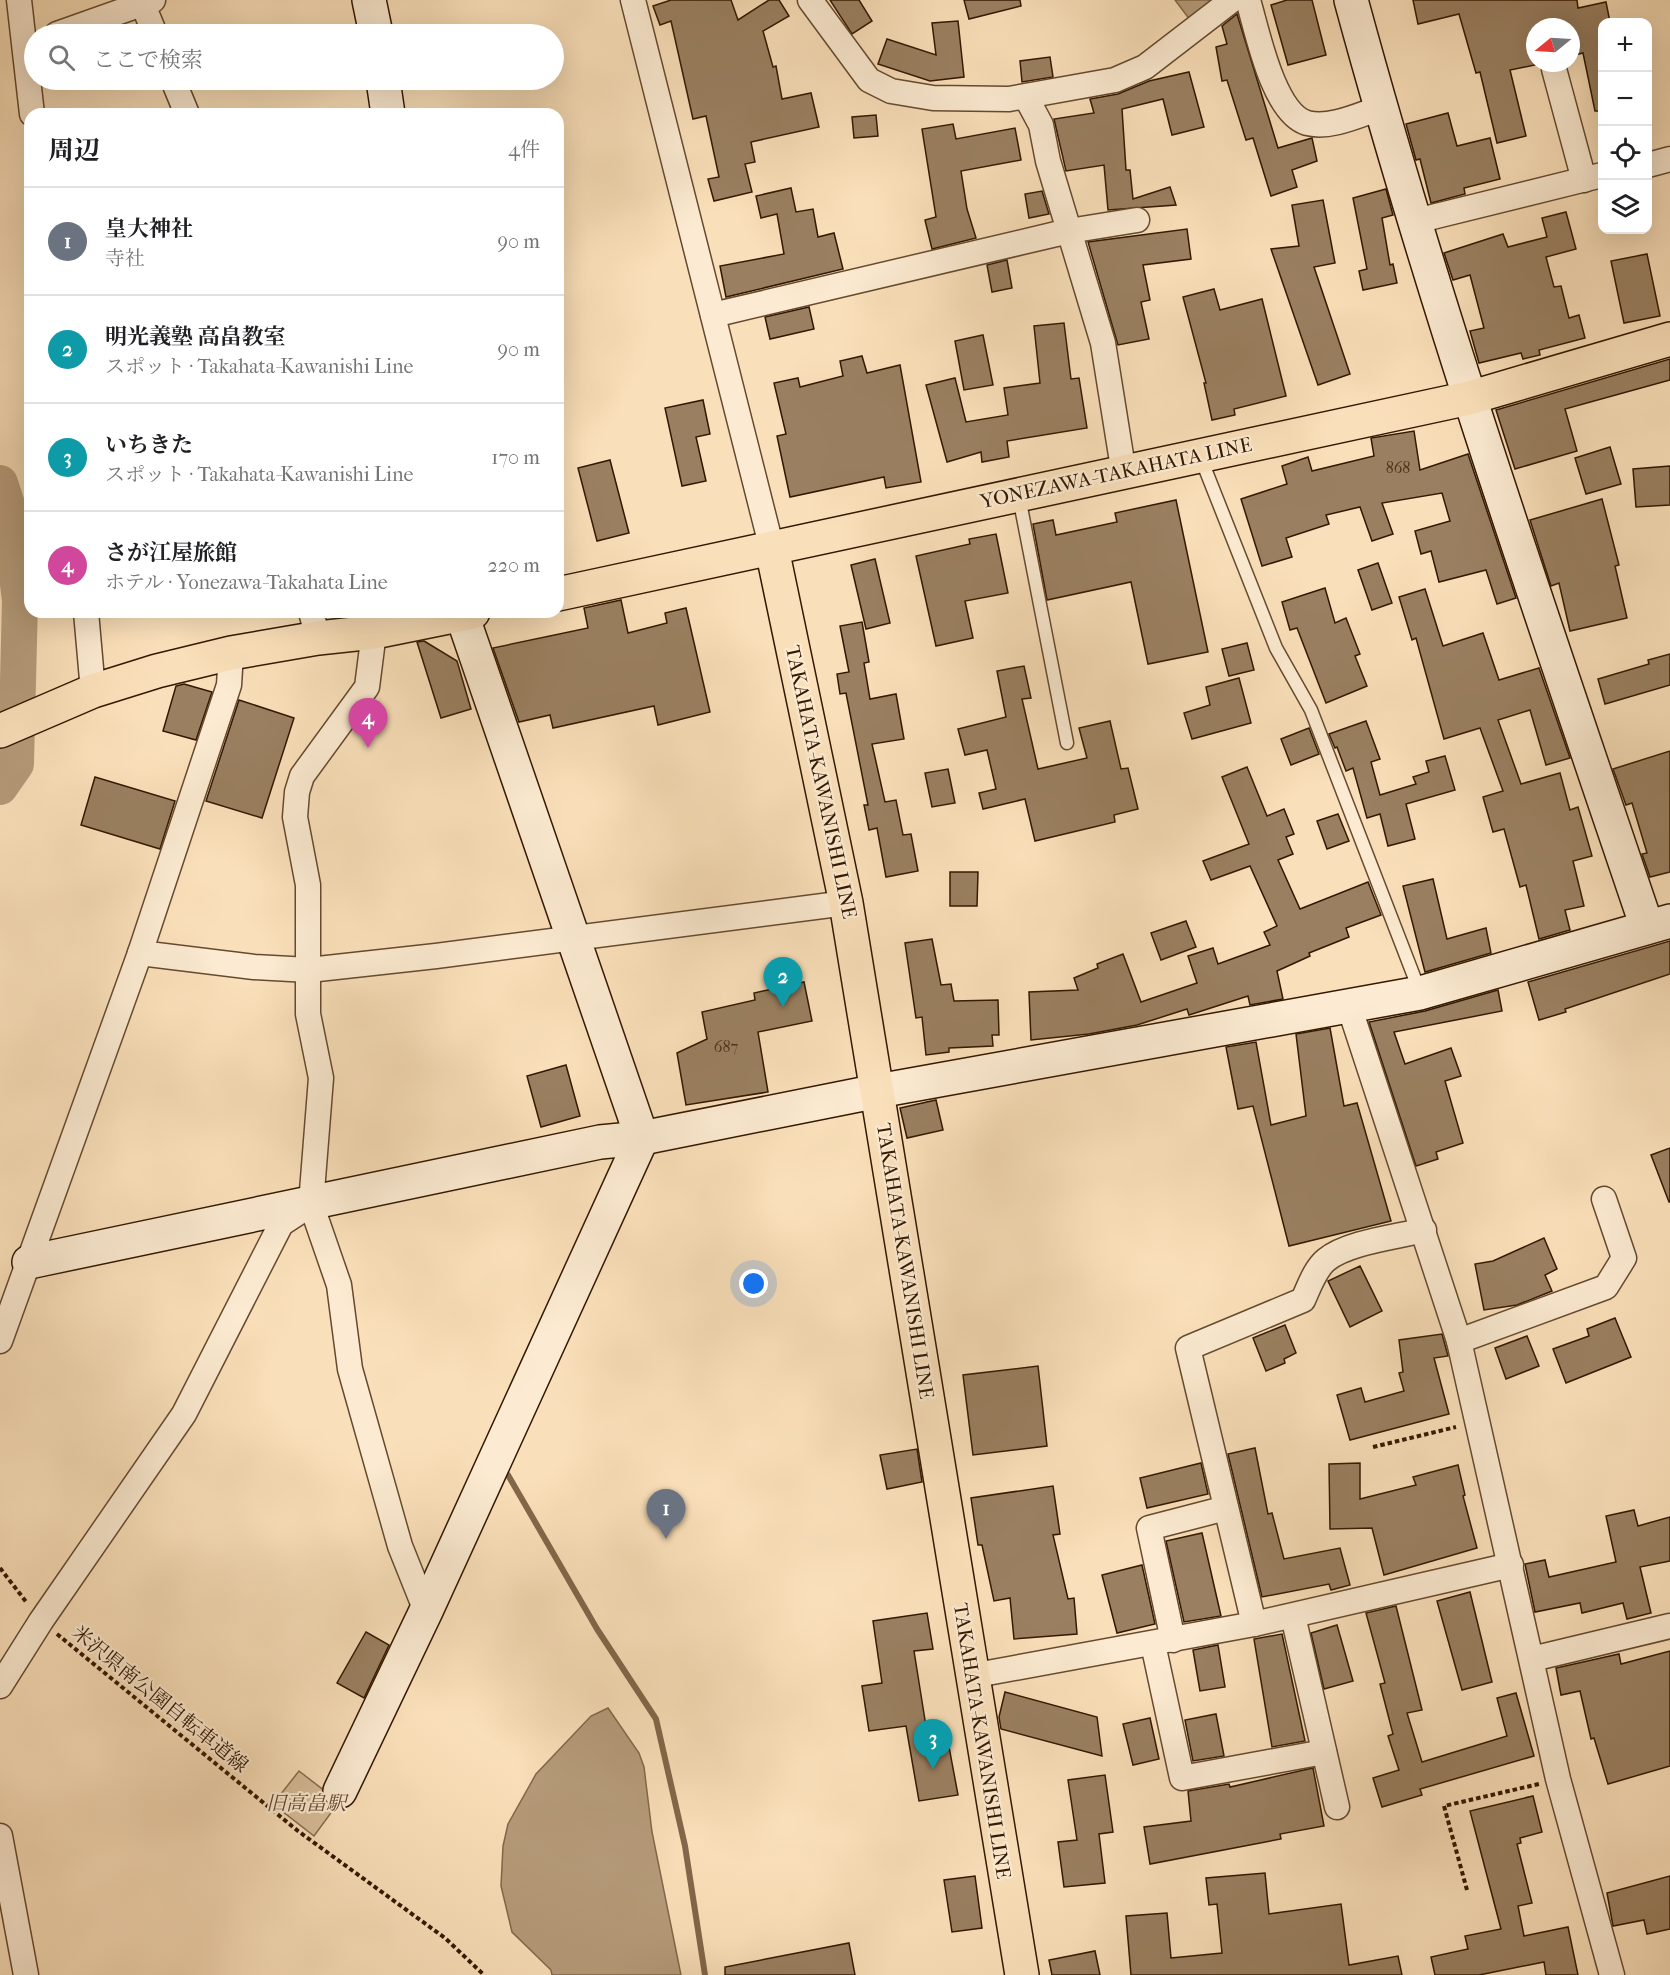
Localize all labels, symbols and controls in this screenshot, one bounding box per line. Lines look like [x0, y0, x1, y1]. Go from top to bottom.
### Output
north arrow [1526, 18, 1580, 72]
map controls [1598, 18, 1652, 234]
button: + [1598, 18, 1652, 72]
search box [24, 24, 564, 90]
icon: search [45, 41, 78, 74]
text: ここで検索 [93, 47, 203, 73]
button: − [1598, 72, 1652, 126]
button: locate [1598, 126, 1652, 180]
text: 周辺 [48, 135, 100, 166]
text: 4件 [508, 138, 540, 161]
button: layers [1598, 180, 1652, 234]
text: 皇大神社 [105, 216, 193, 242]
text: 1 [64, 230, 71, 253]
text: 90 m [498, 230, 540, 253]
text: 寺社 [105, 247, 145, 270]
text: 明光義塾 高畠教室 [105, 324, 286, 350]
text: 2 [62, 338, 73, 361]
text: 90 m [498, 338, 540, 361]
text: スポット · Takahata-Kawanishi Line [105, 355, 413, 378]
text: いちきた [105, 432, 193, 458]
street label: YONEZAWA-TAKAHATA LINE [977, 433, 1254, 513]
text: 3 [63, 446, 72, 469]
text: 170 m [491, 446, 540, 469]
house number: 868 [1386, 458, 1410, 477]
text: スポット · Takahata-Kawanishi Line [105, 463, 413, 486]
text: さが江屋旅館 [105, 540, 237, 566]
text: 4 [62, 554, 73, 577]
text: 220 m [487, 554, 540, 577]
text: ホテル · Yonezawa-Takahata Line [105, 571, 388, 594]
street label: TAKAHATA-KAWANISHI LINE [781, 643, 861, 921]
pin: 4 [348, 698, 388, 748]
pin: 2 [764, 958, 802, 1007]
house number: 687 [714, 1037, 738, 1056]
street label: TAKAHATA-KAWANISHI LINE [872, 1121, 938, 1401]
your location [739, 1269, 768, 1298]
pin: 1 [646, 1490, 686, 1539]
street label: TAKAHATA-KAWANISHI LINE [949, 1601, 1015, 1881]
street label: 米沢県南公園自転車道線 [67, 1621, 253, 1777]
pin: 3 [914, 1720, 952, 1769]
park label: 旧高畠駅 [266, 1792, 349, 1815]

